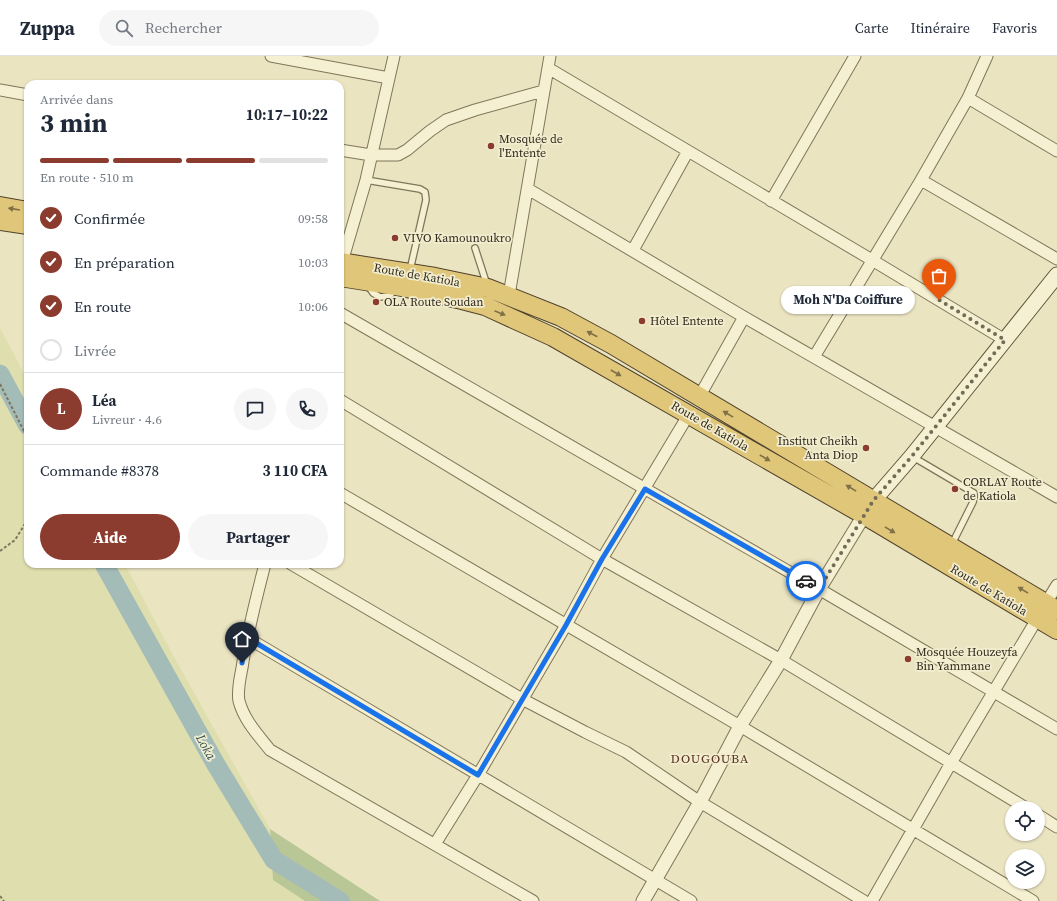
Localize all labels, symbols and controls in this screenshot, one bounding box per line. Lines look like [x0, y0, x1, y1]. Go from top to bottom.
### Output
search box [99, 10, 379, 46]
text: Zuppa [20, 15, 75, 41]
icon: search [113, 17, 135, 39]
text: Rechercher [145, 17, 222, 38]
text: Carte [855, 18, 889, 38]
text: Itinéraire [911, 18, 970, 38]
text: Favoris [992, 18, 1037, 38]
text: Arrivée dans [40, 91, 113, 108]
text: 10:17–10:22 [246, 104, 328, 125]
text: 3 min [40, 105, 107, 141]
place label: Mosquée de l'Entente [499, 131, 563, 161]
marker: Mosquée de l'Entente [486, 141, 496, 151]
text: En route · 510 m [40, 169, 134, 186]
one-way arrow [8, 206, 20, 212]
icon: check [40, 207, 62, 229]
text: Confirmée [74, 208, 145, 229]
text: 09:58 [298, 210, 328, 227]
place label: VIVO Kamounoukro [403, 230, 512, 246]
marker: VIVO Kamounoukro [390, 233, 400, 243]
icon: check [40, 251, 62, 273]
text: En préparation [74, 252, 175, 273]
text: 10:03 [298, 254, 328, 271]
pin [922, 259, 956, 300]
street label: Route de Katiola [373, 260, 462, 291]
icon: bag [928, 265, 950, 287]
callout: Moh N'Da Coiffure [781, 286, 915, 314]
text: Moh N'Da Coiffure [793, 291, 903, 308]
place label: OLA Route Soudan [384, 294, 484, 310]
icon: check [40, 295, 62, 317]
text: En route [74, 296, 131, 317]
marker: OLA Route Soudan [371, 297, 381, 307]
text: 10:06 [298, 298, 328, 315]
one-way arrow [495, 310, 506, 316]
place label: Hôtel Entente [650, 313, 724, 329]
marker: Hôtel Entente [637, 316, 647, 326]
one-way arrow [586, 330, 598, 337]
text: Livrée [74, 340, 116, 361]
one-way arrow [610, 369, 622, 376]
button: chat [234, 388, 276, 430]
button: phone [286, 388, 328, 430]
text: Léa [92, 390, 116, 411]
street label: Route de Katiola [668, 397, 753, 455]
text: L [57, 398, 65, 419]
one-way arrow [723, 410, 733, 418]
text: Livreur · 4.6 [92, 411, 162, 428]
place label: Institut Cheikh Anta Diop [778, 433, 858, 463]
marker: Institut Cheikh Anta Diop [861, 443, 871, 453]
one-way arrow [759, 455, 771, 462]
text: Commande #8378 [40, 460, 159, 481]
text: 3 110 CFA [262, 460, 328, 481]
place label: CORLAY Route de Katiola [963, 474, 1042, 504]
one-way arrow [845, 484, 857, 491]
marker: CORLAY Route de Katiola [950, 484, 960, 494]
button: Aide [40, 514, 180, 560]
button: Partager [188, 514, 328, 560]
one-way arrow [884, 527, 896, 534]
courier [786, 561, 826, 601]
street label: Route de Katiola [948, 561, 1031, 620]
icon: car [795, 570, 817, 592]
one-way arrow [1017, 586, 1029, 593]
pin [225, 622, 259, 663]
icon: home [231, 628, 253, 650]
place label: Mosquée Houzeyfa Bin Yammane [916, 644, 1019, 674]
marker: Mosquée Houzeyfa Bin Yammane [903, 654, 913, 664]
water label: Loka [192, 730, 220, 763]
district label: DOUGOUBA [671, 750, 749, 767]
map controls [1005, 801, 1045, 889]
button: locate [1005, 801, 1045, 841]
button: layers [1005, 849, 1045, 889]

